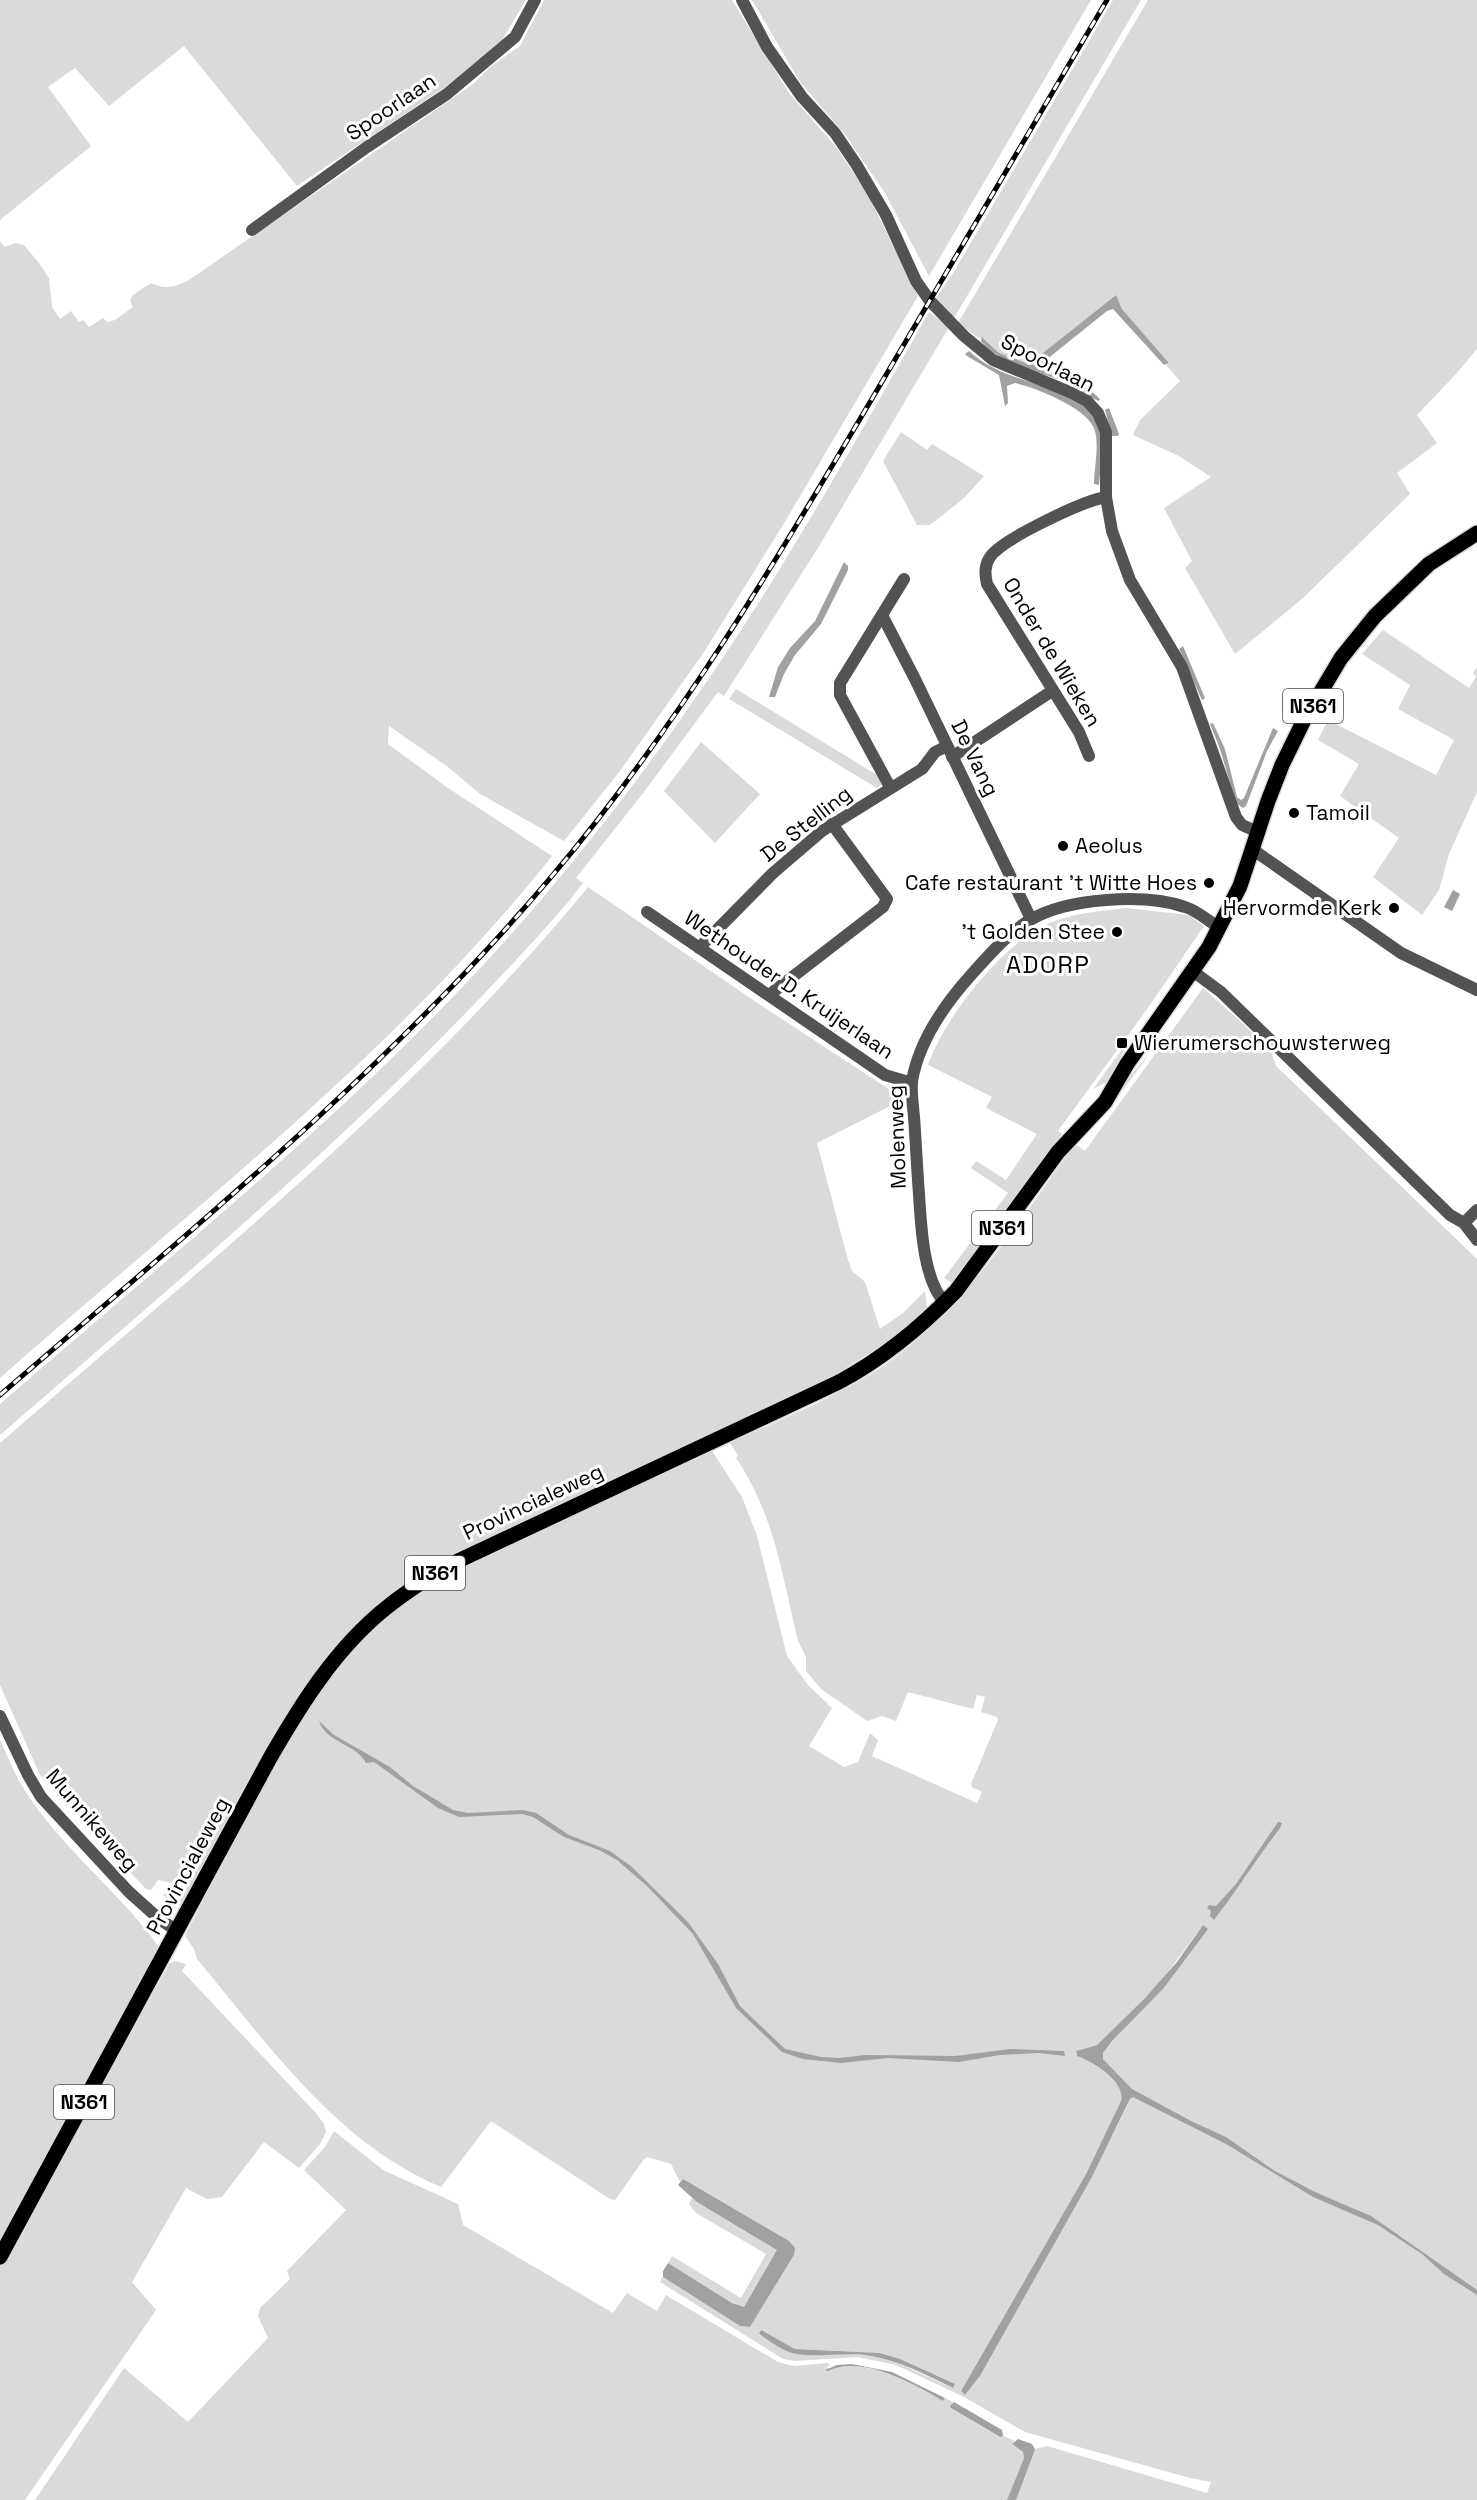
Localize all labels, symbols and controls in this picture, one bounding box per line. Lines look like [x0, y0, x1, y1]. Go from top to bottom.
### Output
street label: Spoorlaan [341, 67, 441, 146]
street label: Spoorlaan [996, 327, 1100, 398]
street label: Onder de Wieken [997, 572, 1108, 731]
road number: N361 [1283, 689, 1343, 723]
street label: De Vang [945, 715, 1006, 801]
street label: De Stelling [755, 780, 857, 868]
place label: Tamoil [1306, 799, 1370, 826]
marker: Tamoil [1287, 806, 1301, 820]
place label: Aeolus [1075, 832, 1143, 859]
marker: Aeolus [1056, 839, 1070, 853]
place label: Cafe restaurant 't Witte Hoes [905, 869, 1197, 896]
marker: Cafe restaurant 't Witte Hoes [1202, 876, 1216, 890]
place label: Hervormde Kerk [1223, 894, 1382, 921]
marker: Hervormde Kerk [1387, 901, 1401, 915]
street label: Wethouder D. Kruijerlaan [679, 904, 899, 1065]
place label: 't Golden Stee [961, 918, 1105, 945]
marker: 't Golden Stee [1110, 925, 1124, 939]
district label: ADORP [1006, 949, 1090, 980]
place label: Wierumerschouwsterweg [1134, 1029, 1391, 1056]
marker: Wierumerschouwsterweg [1115, 1036, 1129, 1050]
street label: Molenweg [881, 1085, 912, 1189]
road number: N361 [972, 1211, 1032, 1245]
street label: Provincialeweg [458, 1457, 607, 1546]
road number: N361 [405, 1556, 465, 1590]
street label: Munnikeweg [40, 1763, 144, 1877]
street label: Provincialeweg [140, 1792, 235, 1939]
road number: N361 [54, 2085, 114, 2119]

